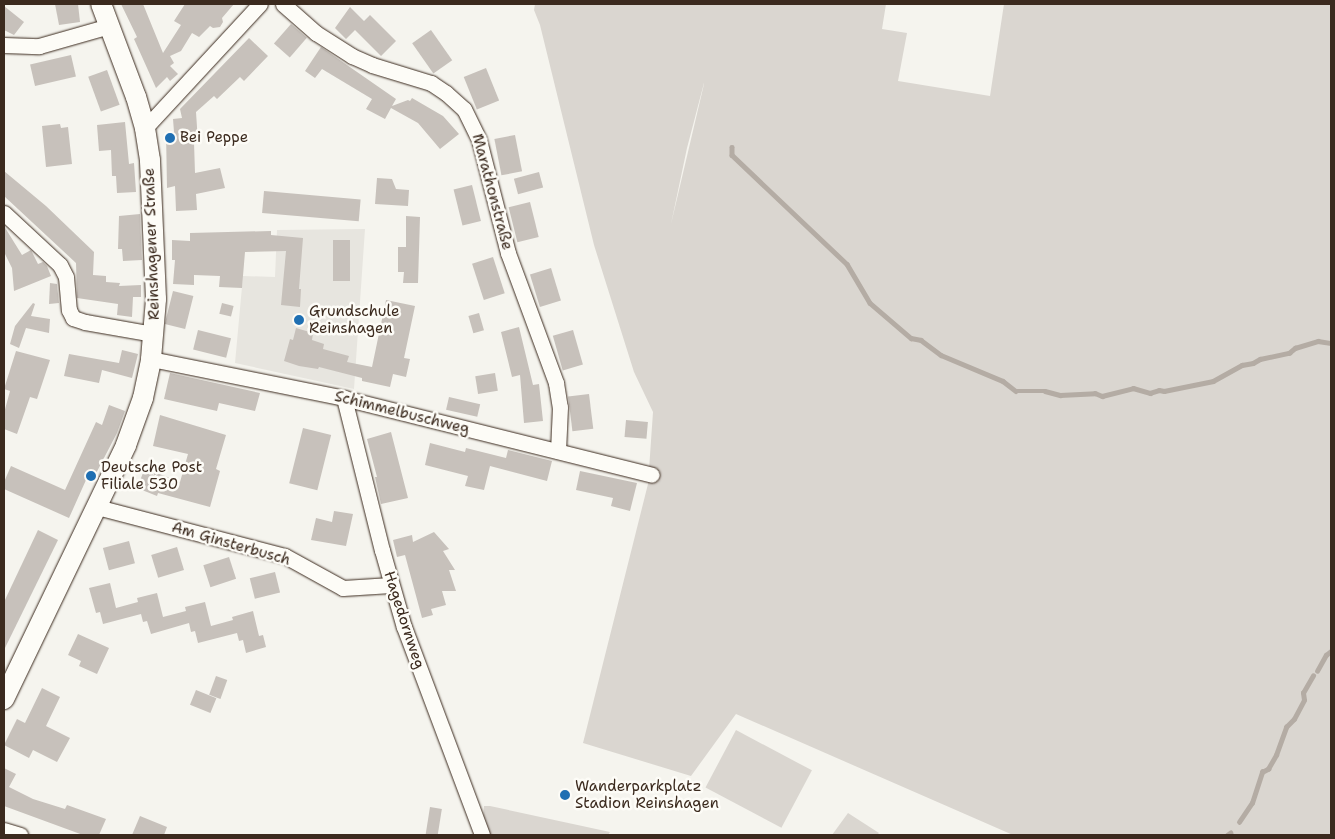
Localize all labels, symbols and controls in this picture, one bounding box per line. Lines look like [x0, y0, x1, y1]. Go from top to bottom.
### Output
place label: Bei Peppe [180, 129, 248, 147]
marker: Bei Peppe [164, 132, 176, 144]
street label: Marathonstraße [468, 132, 516, 252]
street label: Reinshagener Straße [140, 168, 164, 320]
place label: Grundschule Reinshagen [309, 302, 399, 337]
marker: Grundschule Reinshagen [293, 314, 305, 326]
street label: Schimmelbuschweg [333, 388, 471, 438]
place label: Deutsche Post Filiale 530 [101, 458, 202, 493]
marker: Deutsche Post Filiale 530 [85, 470, 97, 482]
street label: Am Ginsterbusch [170, 518, 292, 570]
street label: Hagedornweg [380, 569, 428, 671]
place label: Wanderparkplatz Stadion Reinshagen [575, 777, 719, 812]
marker: Wanderparkplatz Stadion Reinshagen [559, 789, 571, 801]

